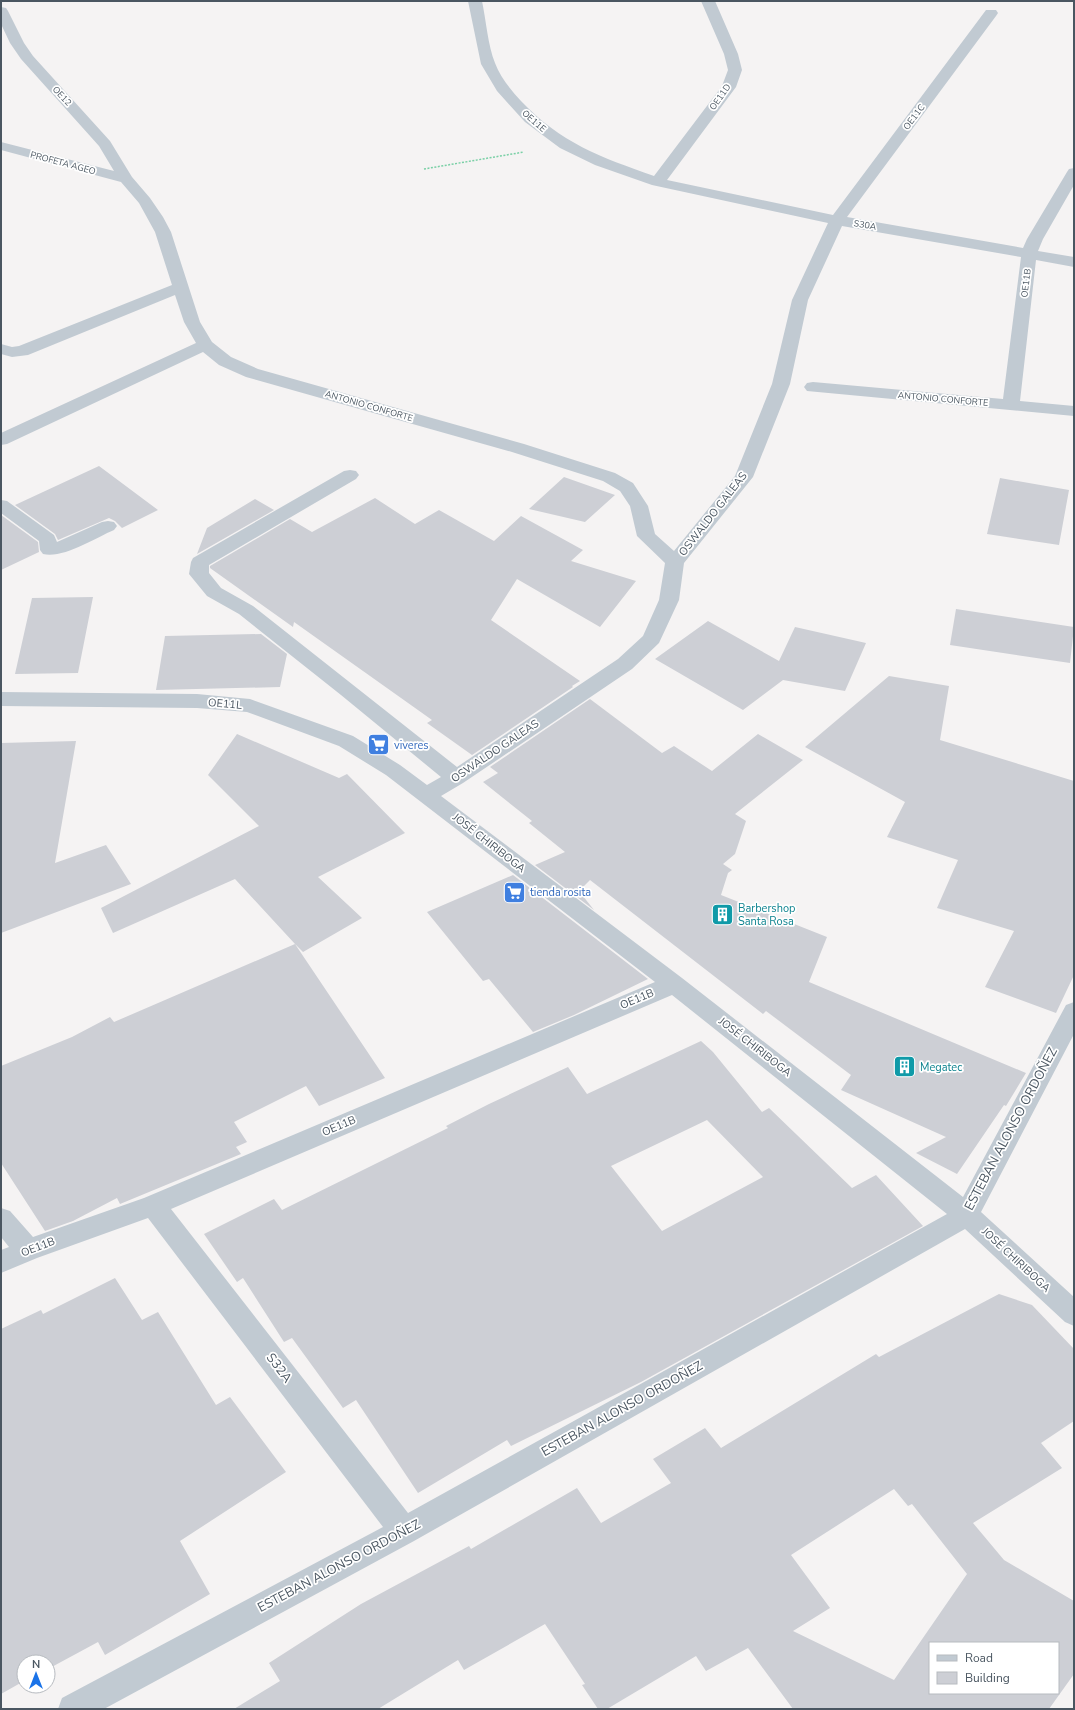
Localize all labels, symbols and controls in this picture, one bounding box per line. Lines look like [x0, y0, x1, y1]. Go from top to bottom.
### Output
street label: OE11D [707, 81, 734, 113]
street label: OE12 [50, 84, 74, 108]
street label: OE11C [900, 102, 928, 132]
street label: OE11E [519, 107, 549, 135]
street label: PROFETA AGEO [29, 148, 97, 178]
street label: S30A [853, 217, 878, 233]
street label: OE11B [1018, 268, 1034, 298]
street label: ANTONIO CONFORTE [324, 388, 414, 424]
street label: ANTONIO CONFORTE [897, 389, 989, 409]
street label: OSWALDO GALEAS [675, 469, 751, 559]
street label: OE11L [207, 695, 243, 713]
street label: OSWALDO GALEAS [448, 716, 542, 786]
supermarket icon: viveres [366, 732, 392, 758]
place label: viveres [394, 738, 429, 753]
street label: JOSÉ CHIRIBOGA [449, 808, 529, 876]
supermarket icon: tienda rosita [501, 879, 527, 905]
place label: tienda rosita [530, 885, 591, 900]
building icon: Barbershop Santa Rosa [710, 901, 736, 927]
place label: Barbershop Santa Rosa [738, 901, 795, 929]
street label: OE11B [618, 985, 656, 1013]
street label: JOSÉ CHIRIBOGA [715, 1012, 795, 1080]
street label: ESTEBAN ALONSO ORDOÑEZ [960, 1044, 1062, 1214]
building icon: Megatec [892, 1054, 918, 1080]
place label: Megatec [920, 1060, 962, 1075]
street label: OE11B [320, 1112, 358, 1140]
street label: JOSÉ CHIRIBOGA [978, 1223, 1054, 1296]
street label: OE11B [19, 1234, 57, 1260]
street label: S32A [262, 1349, 296, 1387]
street label: ESTEBAN ALONSO ORDOÑEZ [538, 1357, 706, 1461]
street label: ESTEBAN ALONSO ORDOÑEZ [254, 1515, 424, 1617]
legend [929, 1642, 1059, 1694]
text: Road [965, 1650, 993, 1666]
north arrow [16, 1654, 56, 1694]
text: N [32, 1657, 40, 1672]
text: Building [965, 1670, 1010, 1686]

